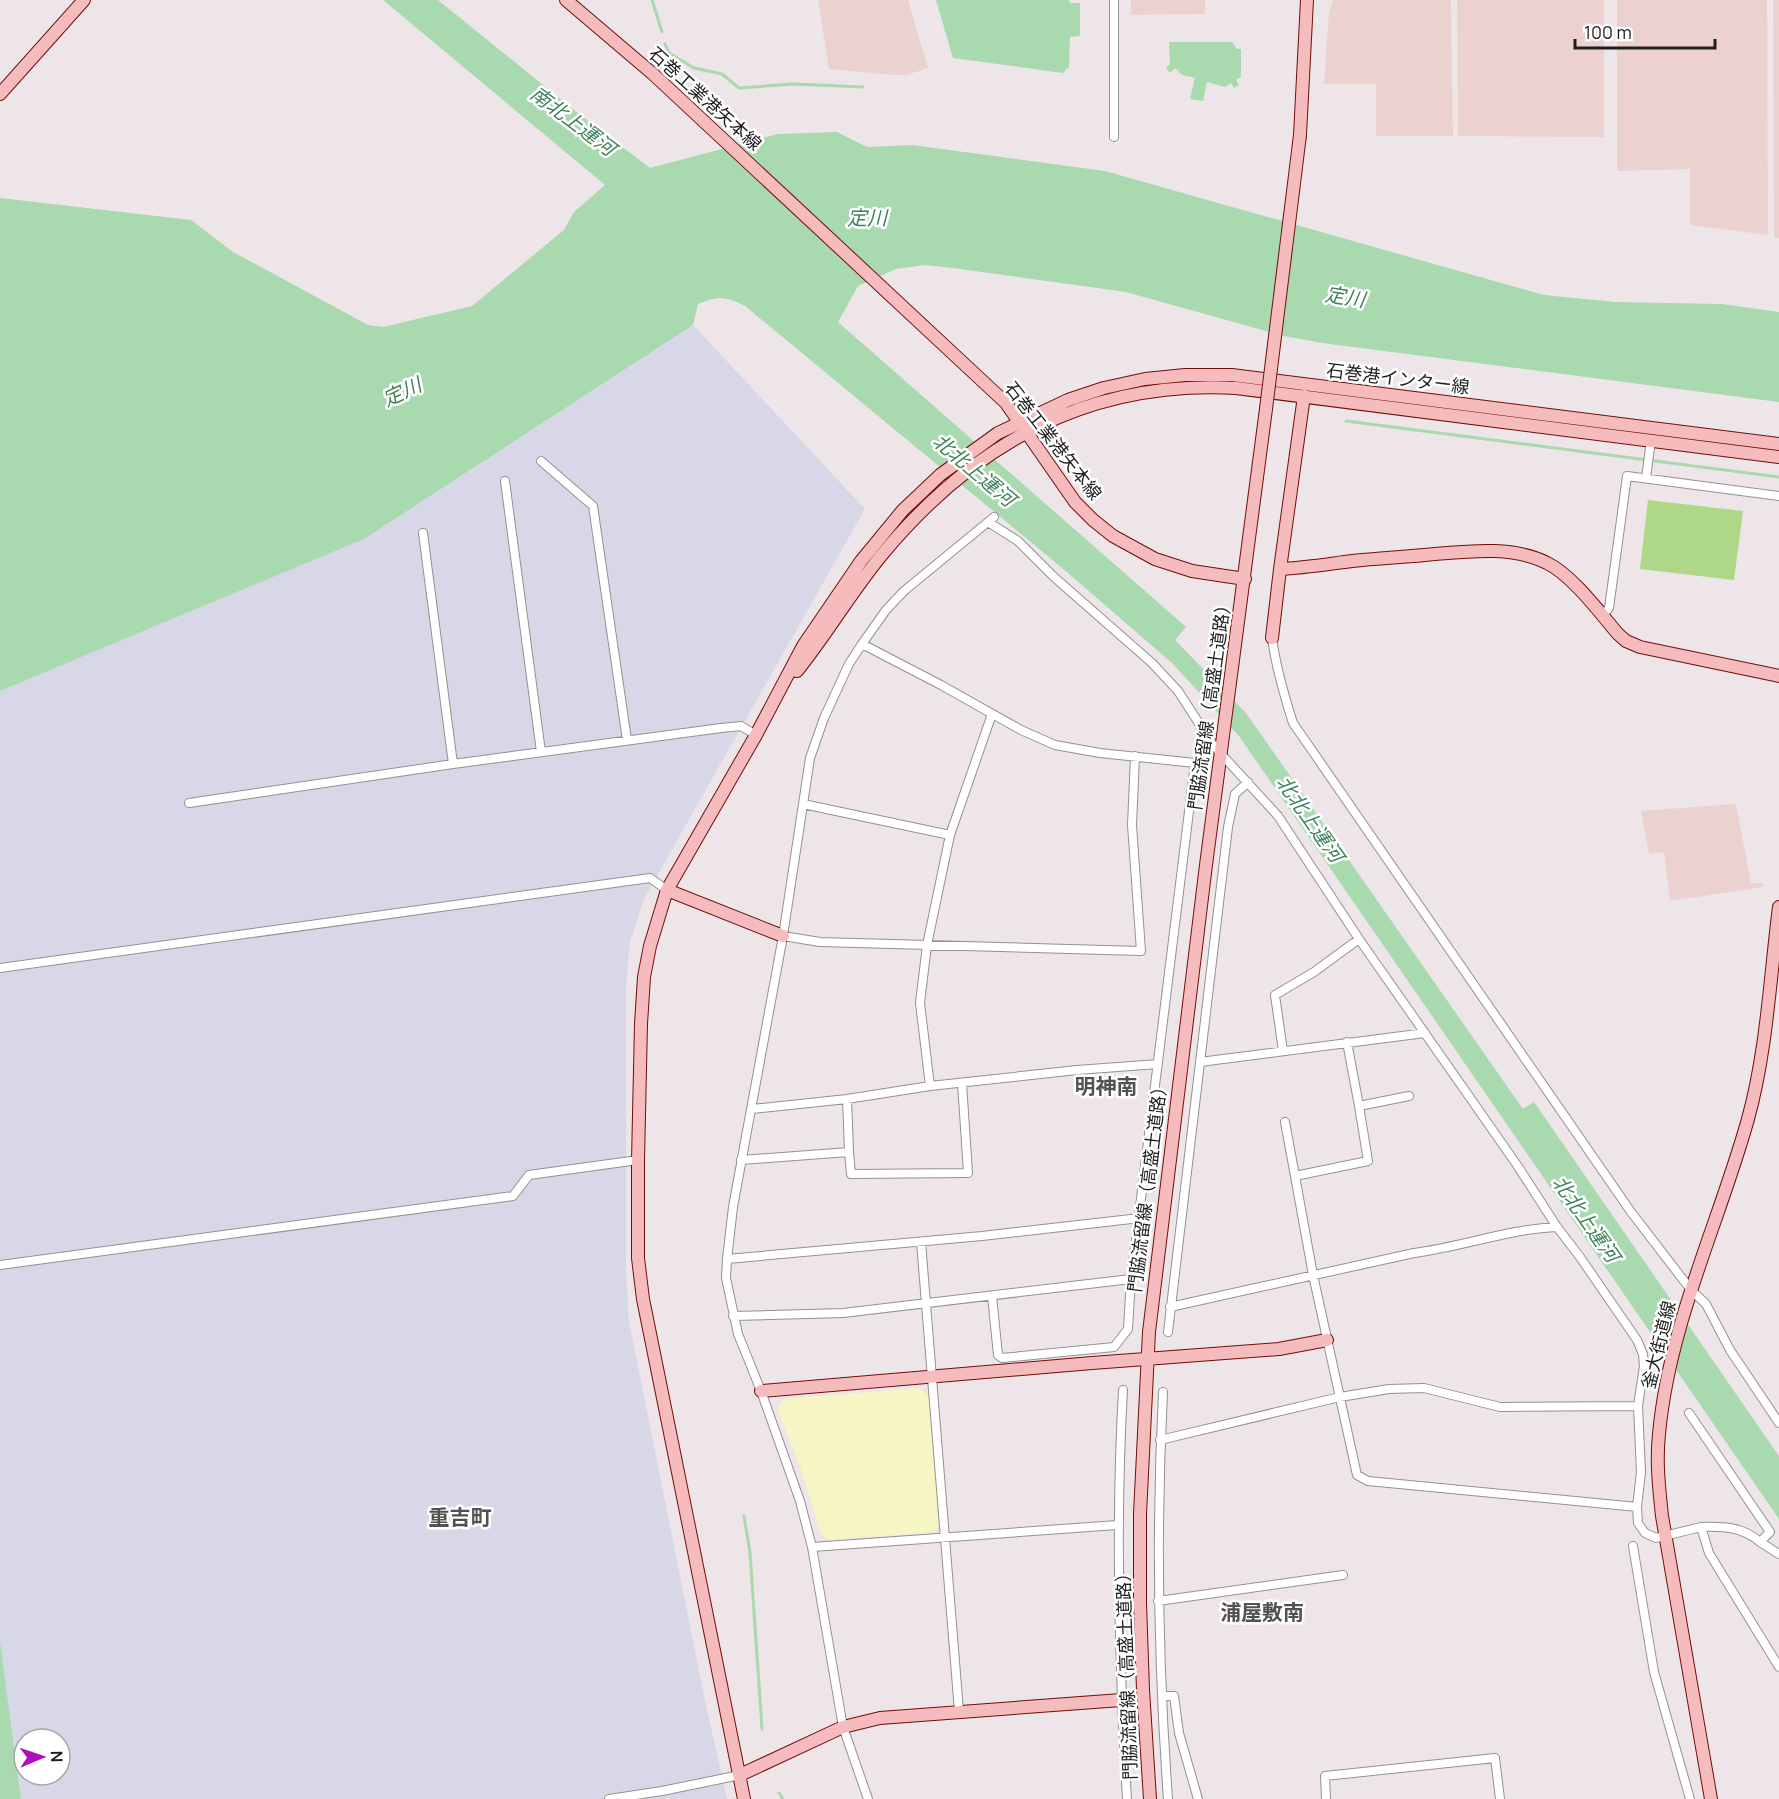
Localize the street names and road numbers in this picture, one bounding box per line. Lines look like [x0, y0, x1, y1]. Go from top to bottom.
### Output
street label: 石巻工業港矢本線 [644, 41, 767, 155]
street label: 石巻港インター線 [1325, 357, 1471, 399]
street label: 石巻工業港矢本線 [1000, 376, 1108, 505]
street label: 門脇流留線（高盛土道路） [1182, 594, 1236, 811]
street label: 門脇流留線（高盛土道路） [1122, 1076, 1172, 1294]
street label: 釜大街道線 [1635, 1298, 1681, 1391]
street label: 門脇流留線（高盛土道路） [1110, 1564, 1142, 1780]

